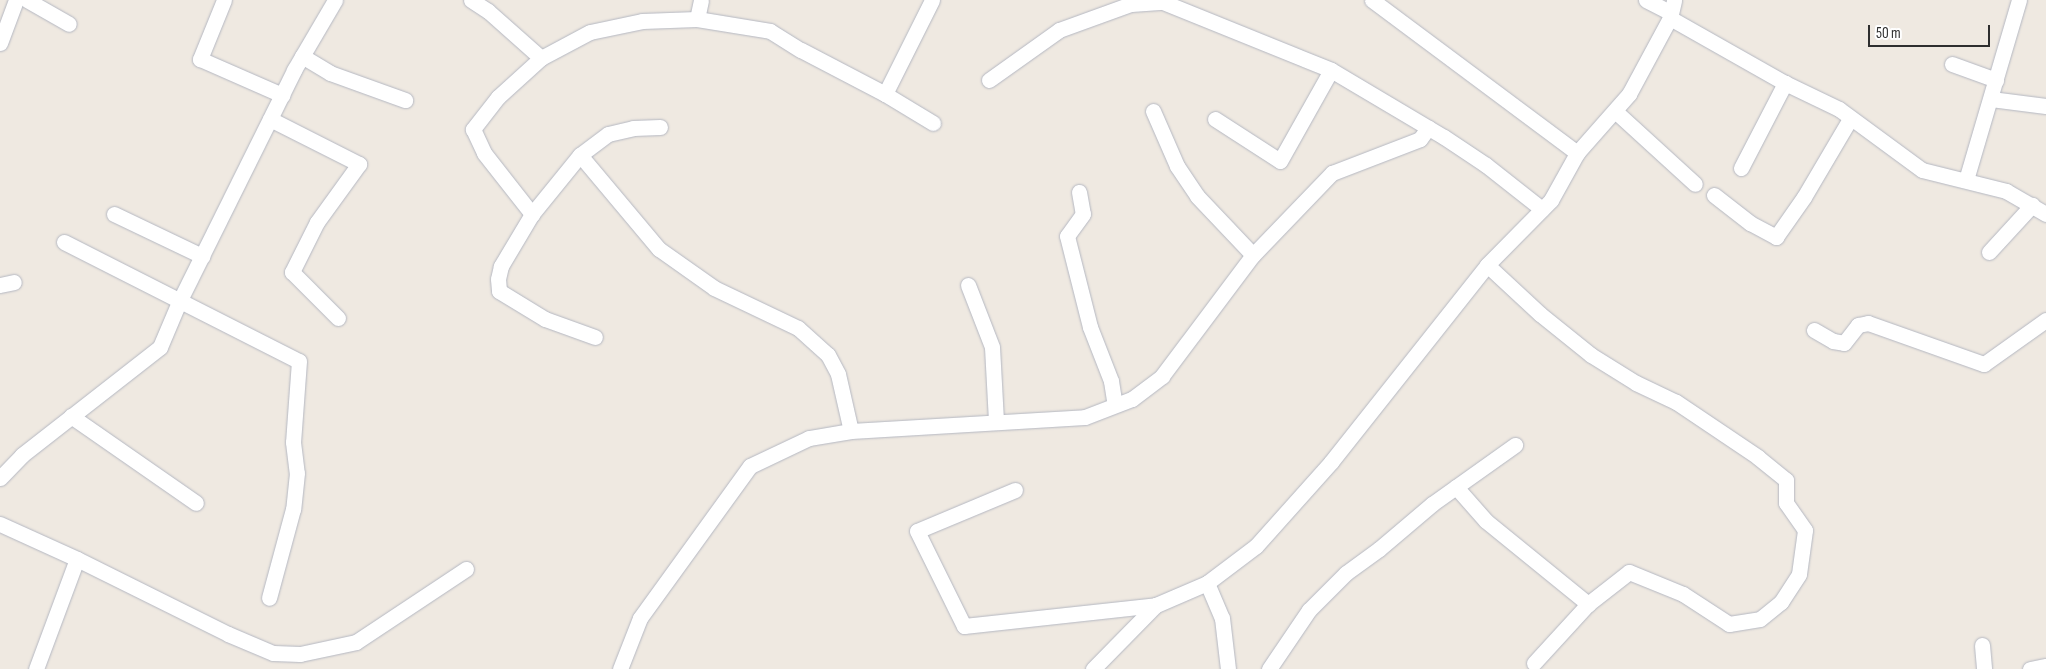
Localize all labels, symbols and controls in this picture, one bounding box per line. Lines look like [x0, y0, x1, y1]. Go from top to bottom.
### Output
scale bar [1871, 15, 1994, 47]
text: 50 m [1876, 24, 1901, 43]

